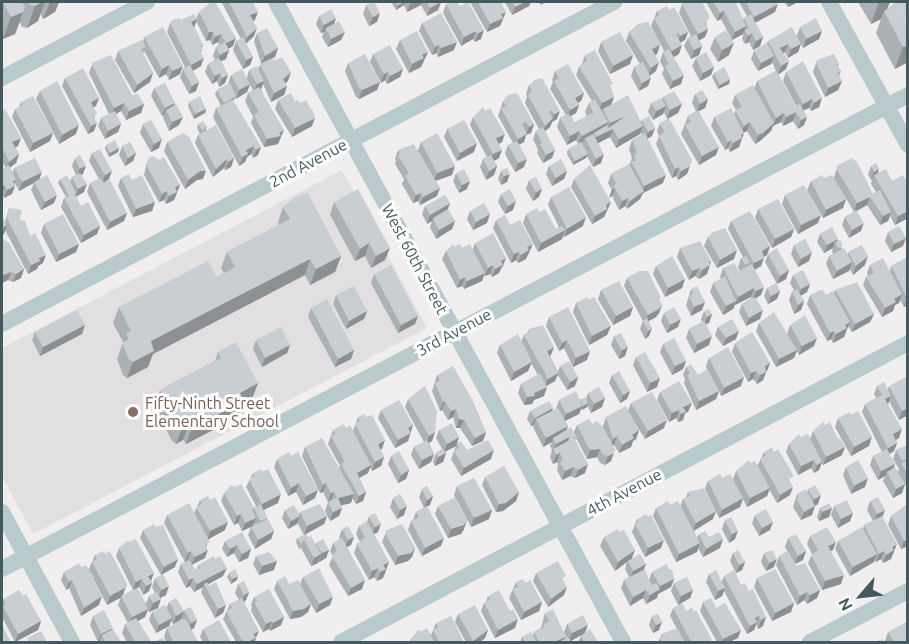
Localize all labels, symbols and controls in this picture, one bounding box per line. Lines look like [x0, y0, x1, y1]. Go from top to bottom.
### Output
street label: 2nd Avenue [266, 135, 350, 191]
street label: West 60th Street [378, 201, 452, 317]
street label: 3rd Avenue [413, 304, 495, 360]
place label: Fifty-Ninth Street Elementary School [145, 393, 279, 431]
marker: Fifty-Ninth Street Elementary School [126, 405, 140, 419]
street label: 4th Avenue [583, 464, 665, 520]
north arrow [831, 566, 891, 626]
text: N [834, 595, 856, 614]

